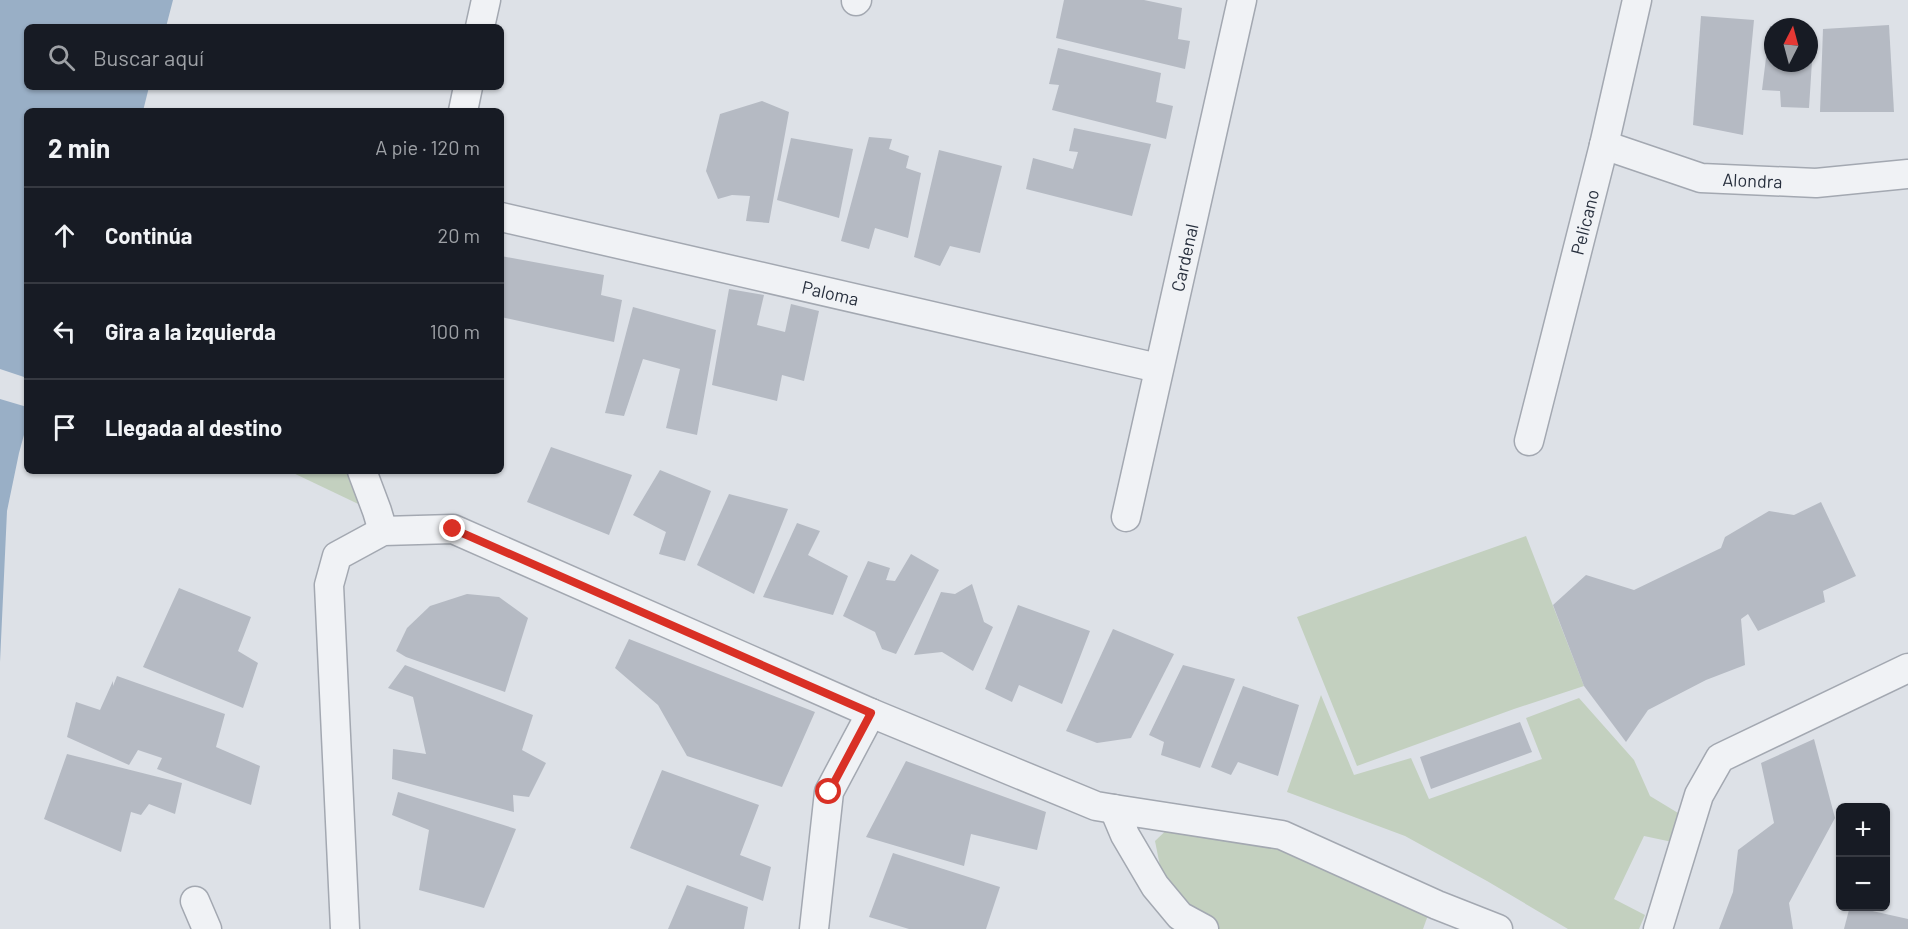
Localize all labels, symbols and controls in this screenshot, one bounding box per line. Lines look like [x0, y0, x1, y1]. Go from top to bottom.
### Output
north arrow [1764, 18, 1818, 72]
search box [24, 24, 504, 90]
icon: search [45, 41, 78, 74]
text: Buscar aquí [93, 44, 204, 70]
text: 2 min [48, 132, 110, 163]
text: A pie · 120 m [375, 135, 480, 159]
street label: Alondra [1722, 168, 1783, 193]
street label: Pelicano [1566, 187, 1603, 257]
icon: ahead [48, 219, 81, 252]
street label: Cardenal [1166, 221, 1203, 294]
text: Continúa [105, 222, 192, 248]
text: 20 m [437, 223, 480, 247]
street label: Paloma [800, 276, 861, 310]
icon: left [48, 315, 81, 348]
text: Gira a la izquierda [105, 318, 276, 344]
text: 100 m [430, 319, 480, 343]
icon: arrive [48, 411, 81, 444]
text: Llegada al destino [105, 414, 282, 440]
route end [439, 515, 465, 541]
route start [815, 778, 841, 804]
map controls [1836, 803, 1890, 911]
button: + [1836, 803, 1890, 857]
button: − [1836, 857, 1890, 911]

